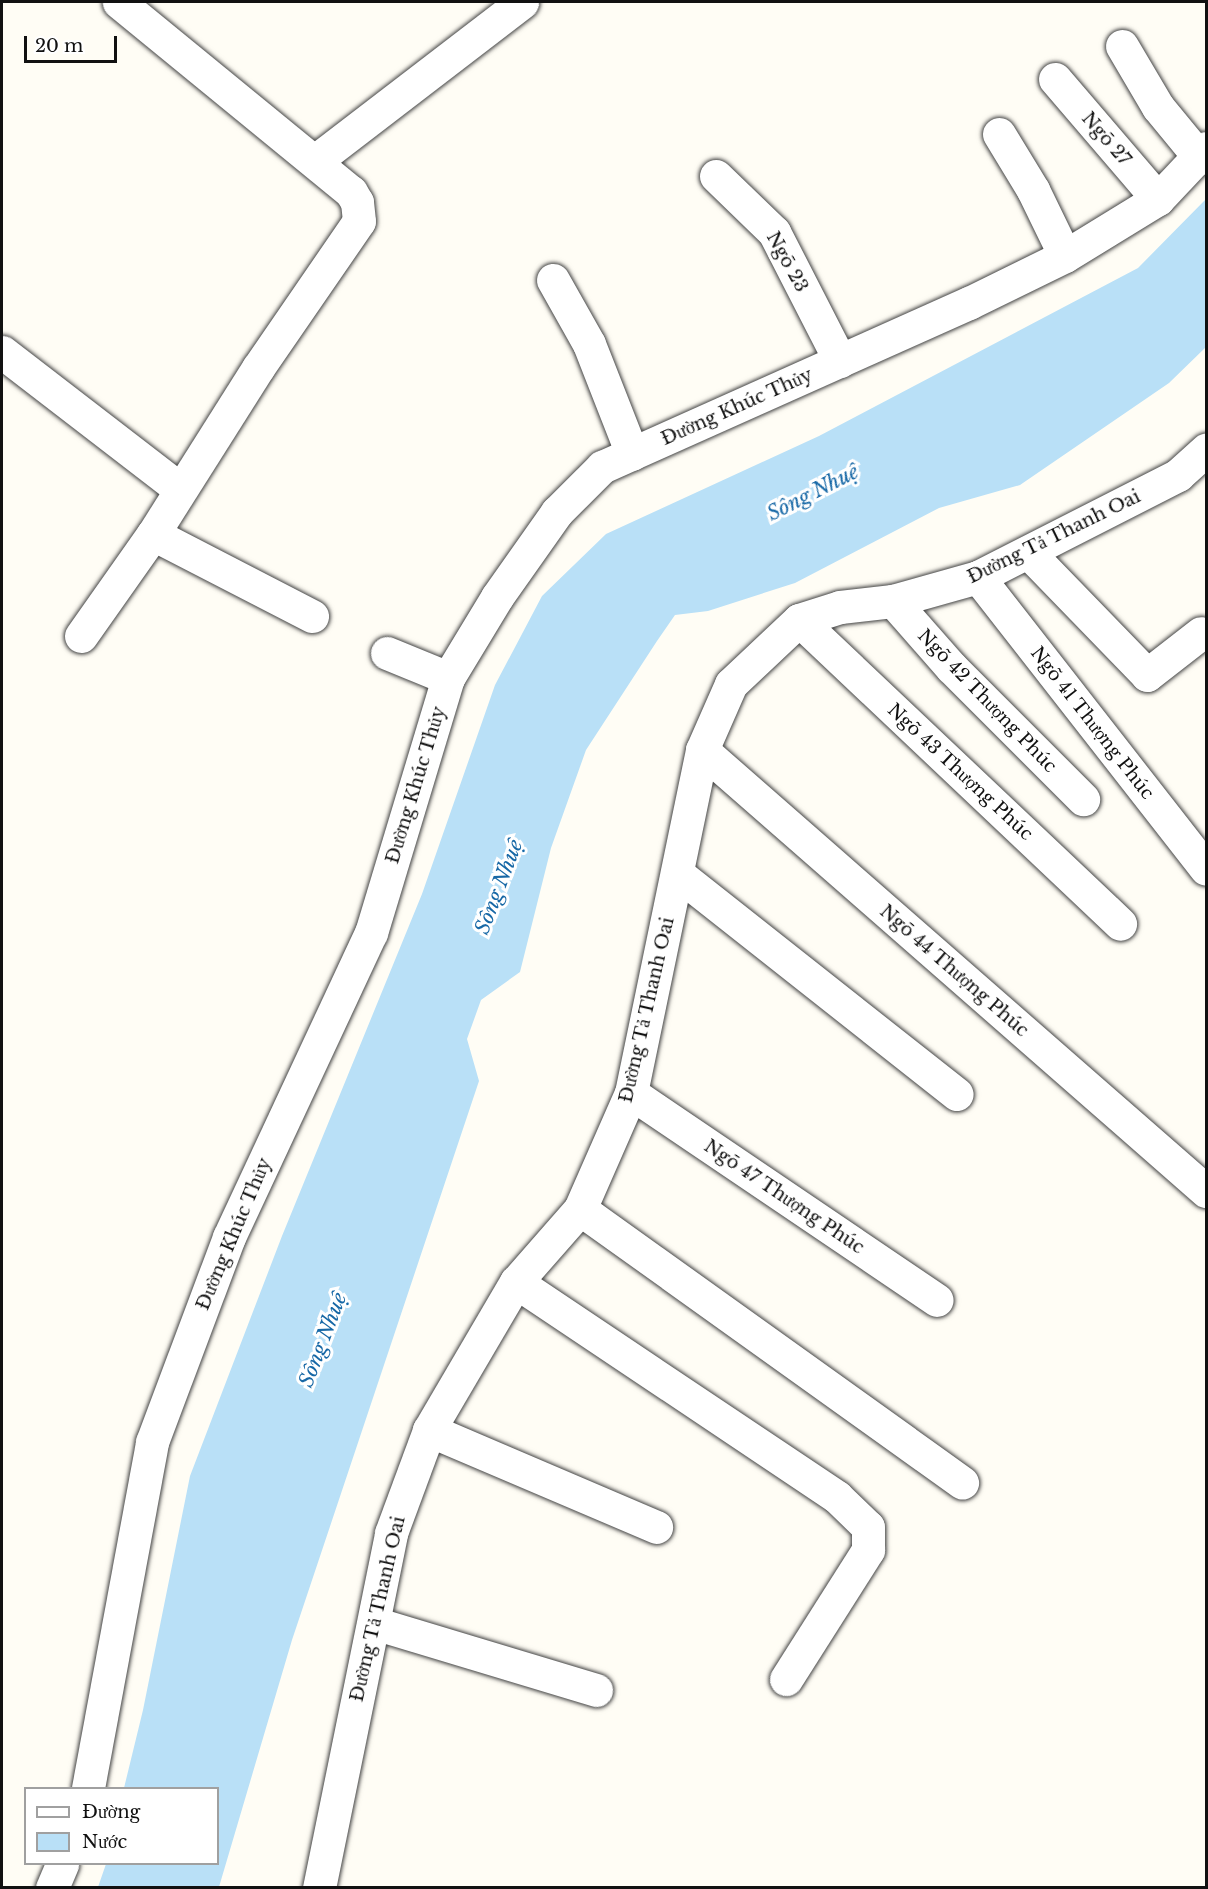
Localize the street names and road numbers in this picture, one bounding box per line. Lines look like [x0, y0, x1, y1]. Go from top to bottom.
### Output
street label: Ngõ 27 [1077, 108, 1135, 170]
street label: Ngõ 23 [762, 228, 812, 296]
street label: Đường Khúc Thủy [658, 364, 816, 450]
street label: Đường Tả Thanh Oai [963, 485, 1145, 589]
street label: Ngõ 42 Thượng Phúc [913, 625, 1061, 777]
street label: Ngõ 41 Thượng Phúc [1026, 642, 1158, 804]
street label: Ngõ 43 Thượng Phúc [883, 699, 1037, 845]
street label: Đường Khúc Thủy [382, 703, 450, 867]
street label: Ngõ 44 Thượng Phúc [875, 900, 1033, 1042]
street label: Đường Tả Thanh Oai [615, 915, 679, 1105]
street label: Ngõ 47 Thượng Phúc [700, 1135, 868, 1259]
street label: Đường Khúc Thủy [192, 1154, 276, 1314]
street label: Đường Tả Thanh Oai [346, 1514, 410, 1704]

